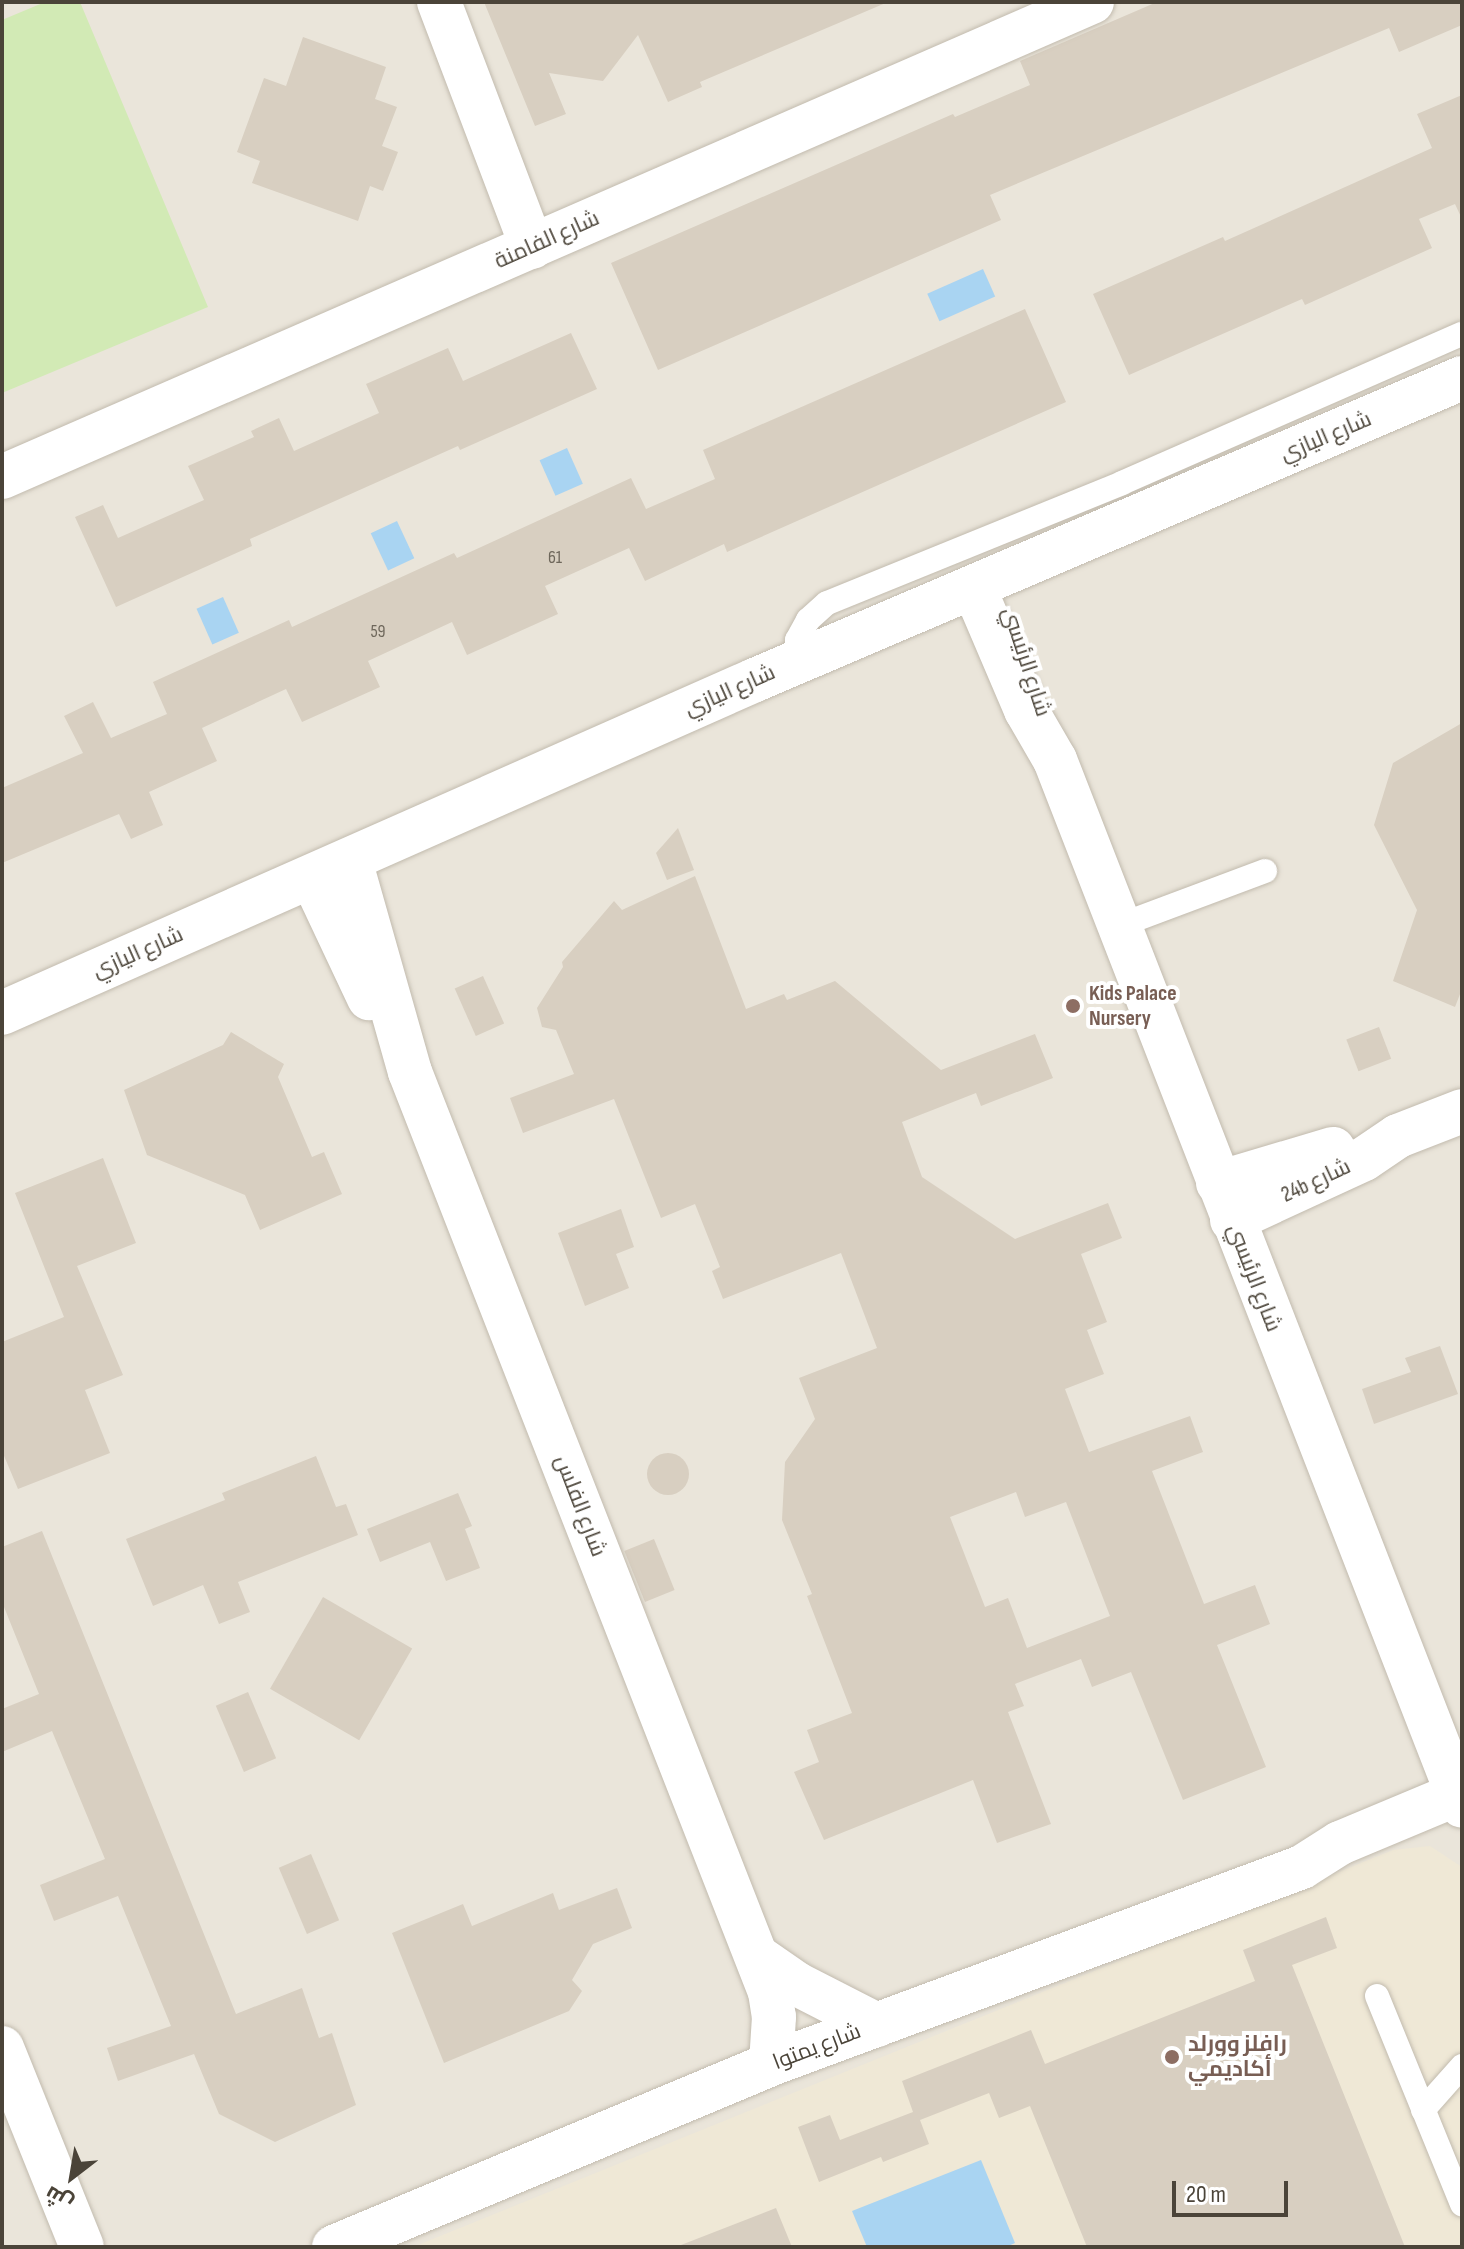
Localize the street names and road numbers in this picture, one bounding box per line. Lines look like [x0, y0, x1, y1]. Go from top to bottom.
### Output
street label: شارع الفامنة [491, 205, 603, 275]
street label: شارع اليازي [1276, 406, 1376, 468]
street label: شارع الرئيسي [996, 604, 1056, 720]
street label: شارع اليازي [681, 659, 779, 723]
street label: شارع اليازي [89, 921, 187, 985]
street label: 24b شارع [1277, 1154, 1355, 1208]
street label: شارع الرئيسي [1221, 1220, 1287, 1336]
street label: شارع الفلس [549, 1452, 611, 1560]
street label: شارع يمتوا [769, 2018, 865, 2076]

